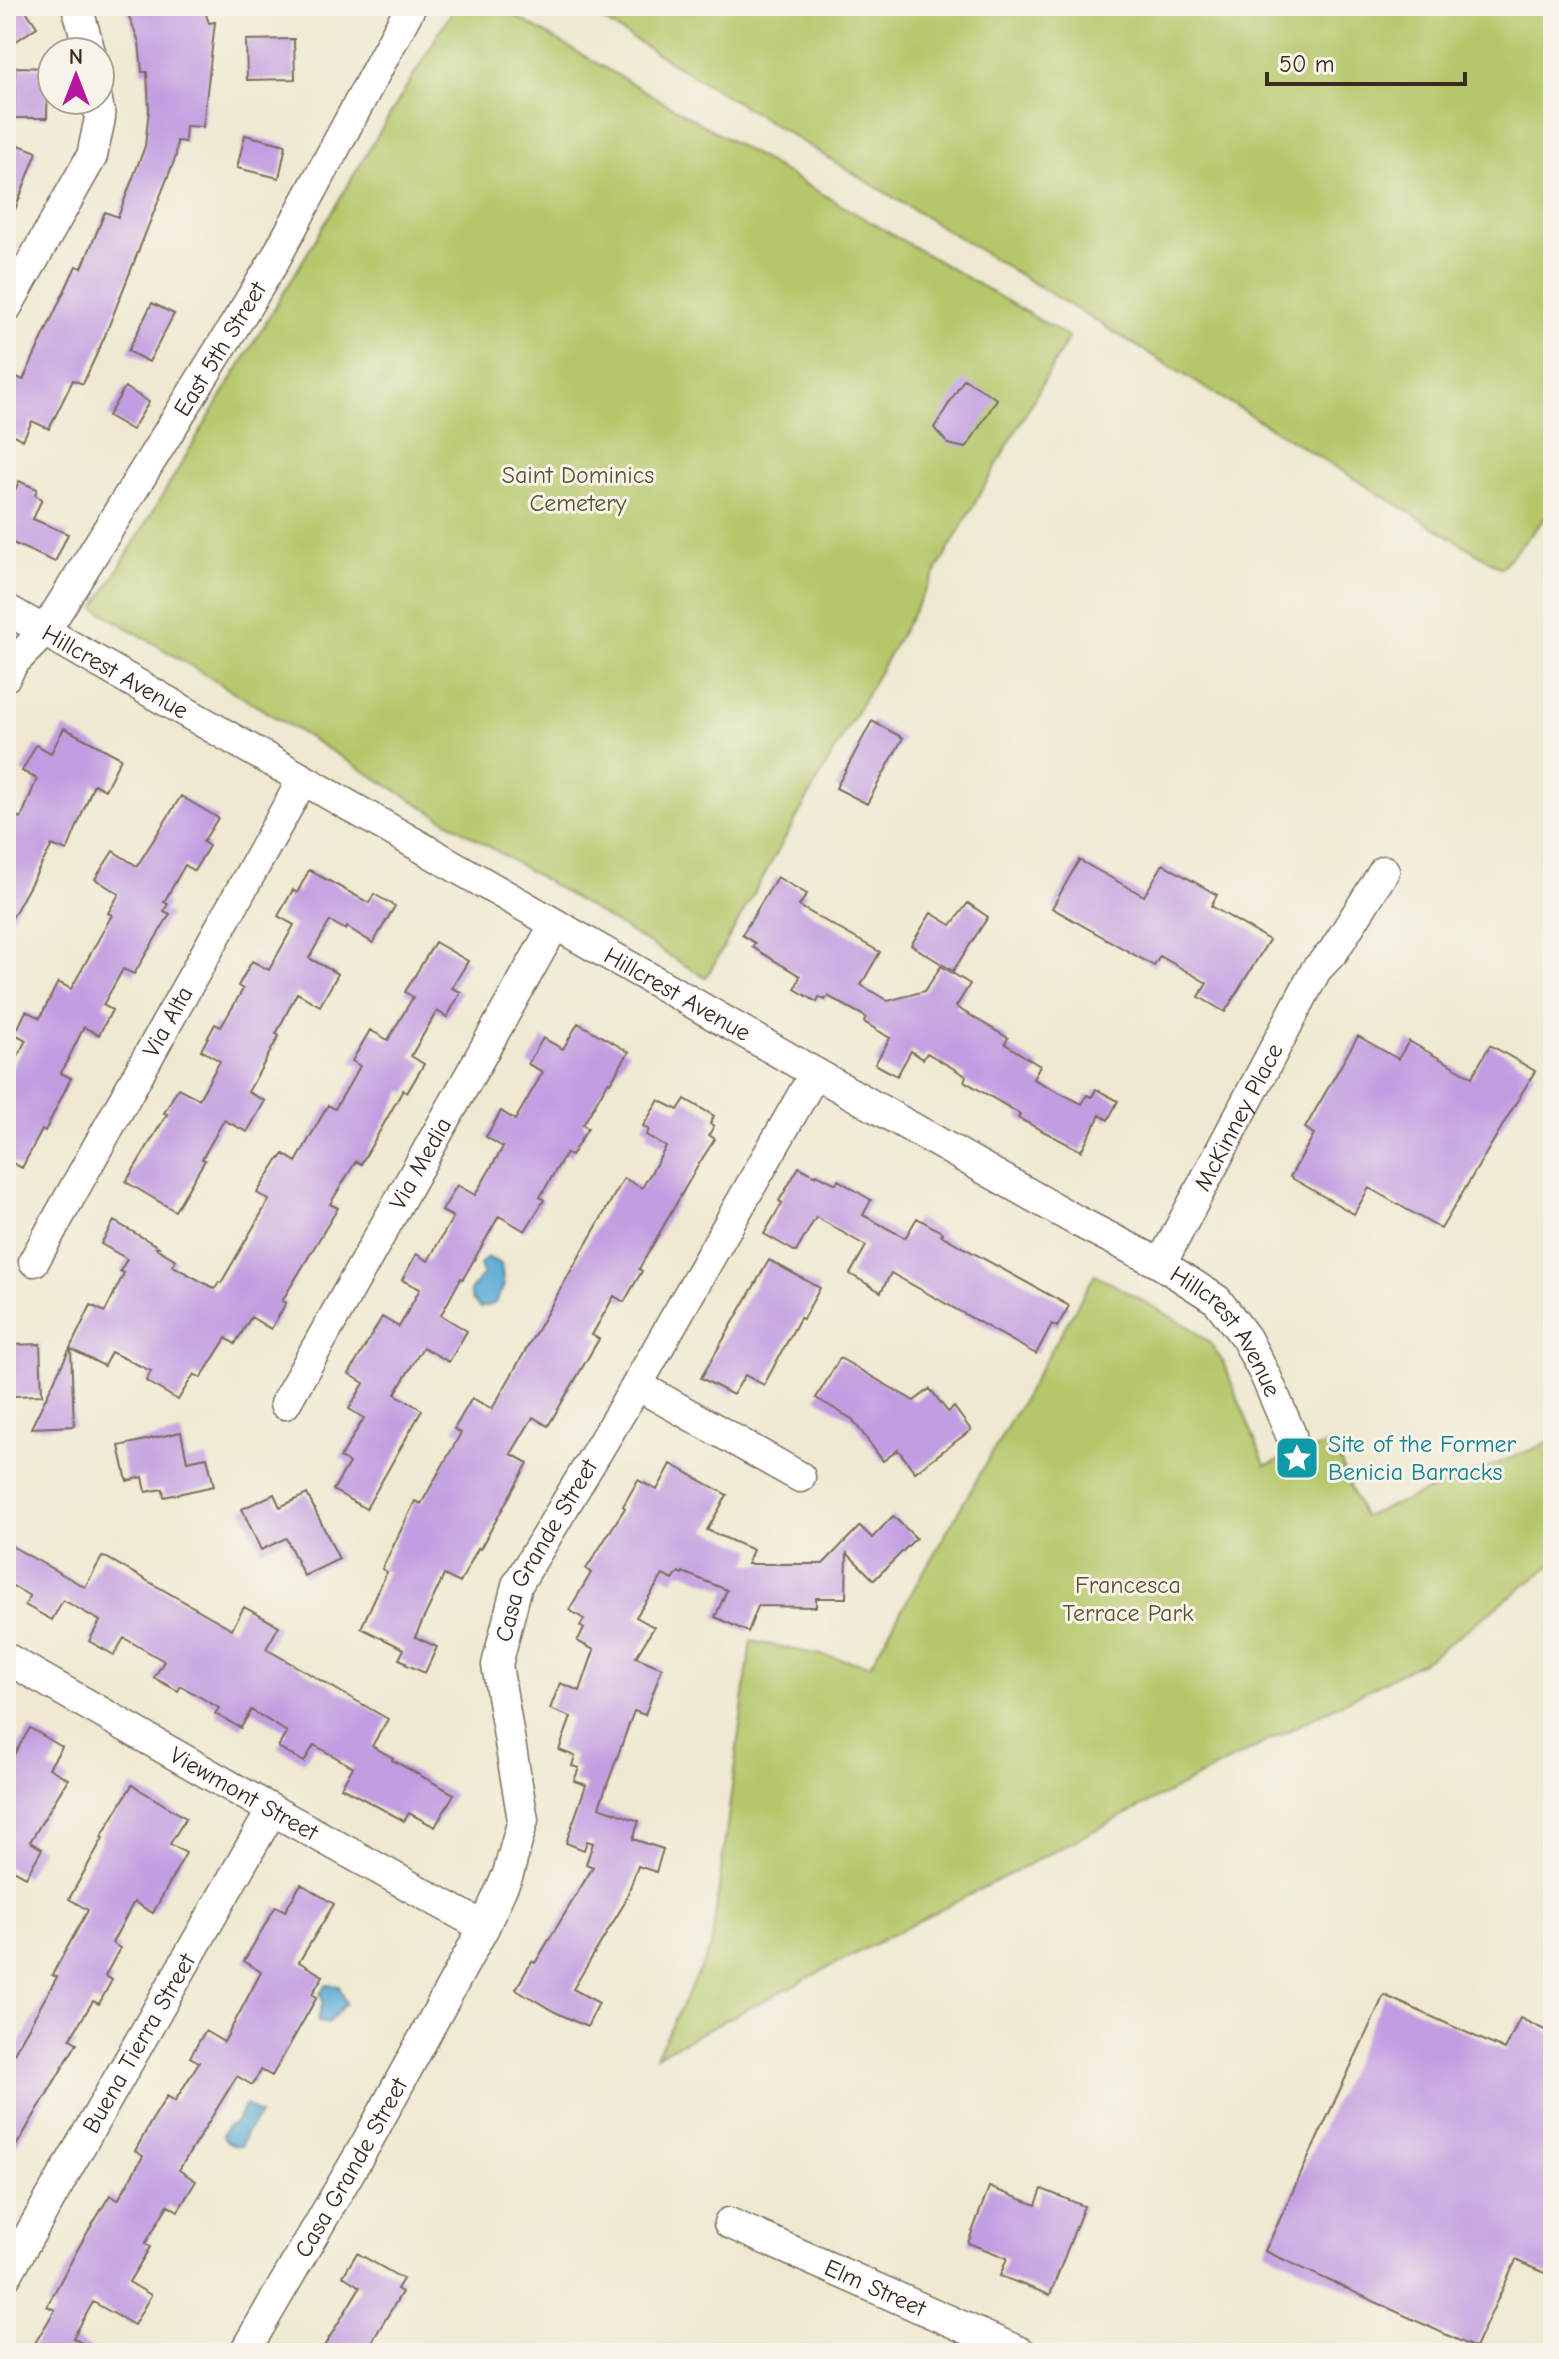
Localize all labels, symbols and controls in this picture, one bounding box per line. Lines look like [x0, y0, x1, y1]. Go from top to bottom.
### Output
north arrow [36, 36, 116, 116]
scale bar [1267, 36, 1465, 86]
text: N [69, 44, 83, 70]
text: 50 m [1279, 50, 1335, 78]
street label: East 5th Street [168, 276, 273, 421]
park label: Saint Dominics Cemetery [502, 461, 654, 517]
street label: Hillcrest Avenue [37, 619, 193, 725]
street label: Hillcrest Avenue [599, 941, 756, 1047]
street label: Via Alta [137, 982, 198, 1062]
street label: McKinney Place [1188, 1039, 1289, 1196]
street label: Via Media [383, 1112, 457, 1215]
street label: Hillcrest Avenue [1165, 1260, 1287, 1401]
place label: Site of the Former Benicia Barracks [1328, 1430, 1517, 1486]
place icon: Site of the Former Benicia Barracks [1273, 1434, 1321, 1482]
street label: Casa Grande Street [489, 1453, 604, 1645]
park label: Francesca Terrace Park [1062, 1571, 1194, 1627]
street label: Viewmont Street [165, 1741, 324, 1847]
street label: Buena Tierra Street [77, 1948, 202, 2138]
street label: Casa Grande Street [289, 2072, 414, 2263]
street label: Elm Street [820, 2253, 931, 2323]

